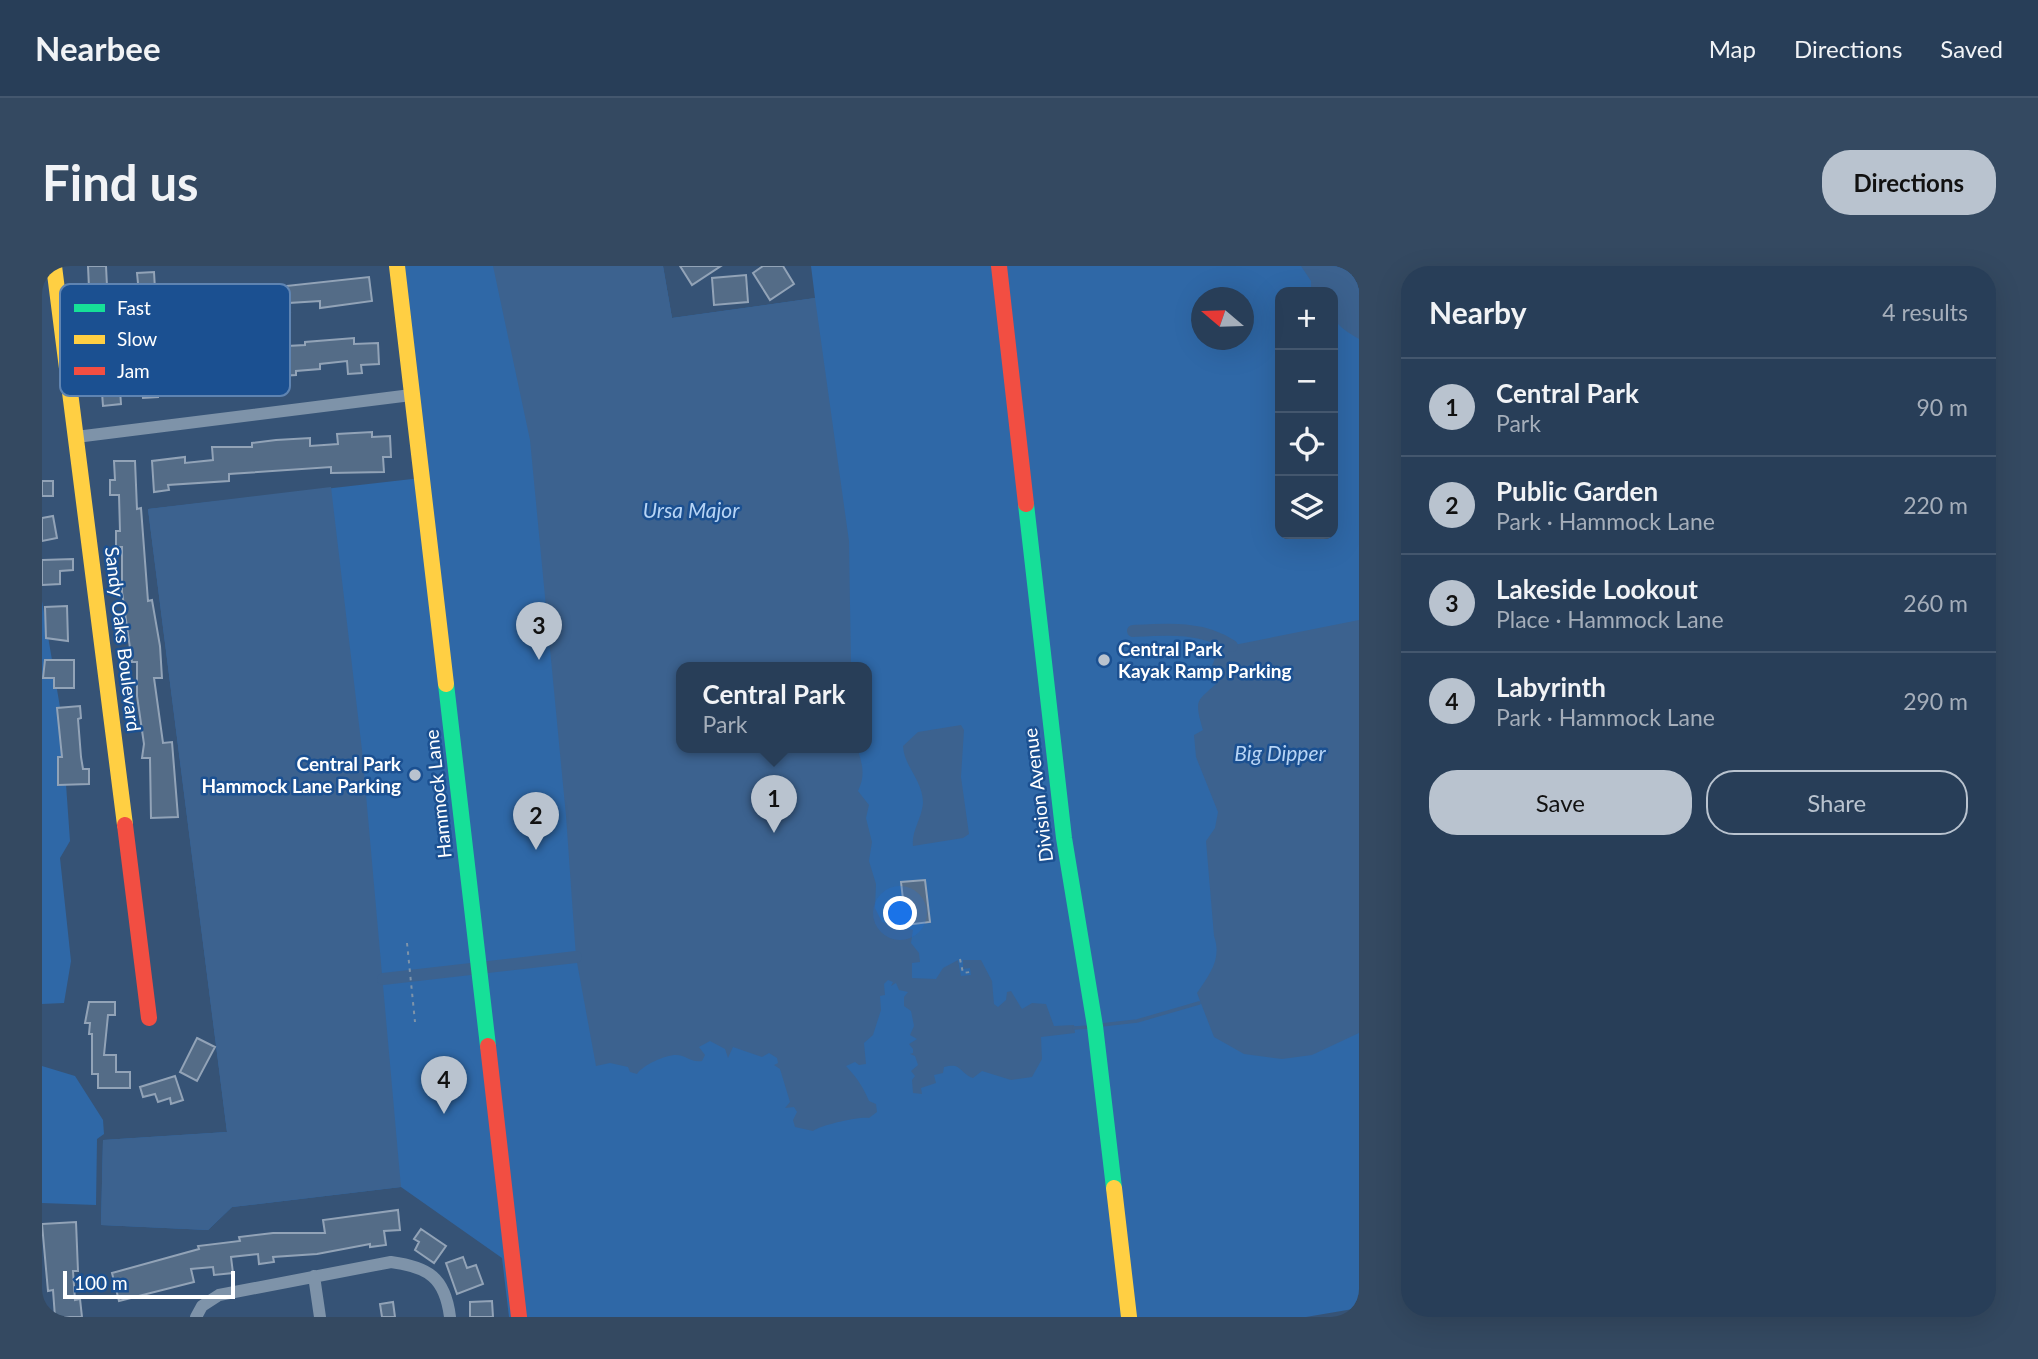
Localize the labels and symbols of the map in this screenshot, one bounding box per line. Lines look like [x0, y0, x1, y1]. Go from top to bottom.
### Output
legend [60, 284, 290, 396]
north arrow [1191, 287, 1254, 350]
text: Fast [117, 296, 151, 319]
text: Slow [117, 327, 157, 350]
text: Jam [117, 359, 150, 382]
water label: Ursa Major [643, 497, 740, 522]
street label: Sandy Oaks Boulevard [101, 545, 146, 733]
pin: 3 [516, 602, 562, 660]
place label: Central Park Kayak Ramp Parking [1118, 637, 1292, 682]
marker: Central Park Kayak Ramp Parking [1096, 652, 1112, 668]
street label: Division Avenue [1018, 727, 1057, 863]
street label: Hammock Lane [419, 729, 456, 859]
water label: Big Dipper [1234, 740, 1326, 765]
place label: Central Park Hammock Lane Parking [201, 752, 402, 797]
marker: Central Park Hammock Lane Parking [407, 767, 423, 783]
pin: 1 [751, 775, 797, 833]
pin: 2 [513, 792, 559, 850]
your location [883, 896, 917, 930]
pin: 4 [421, 1056, 467, 1114]
scale bar [63, 1268, 234, 1300]

